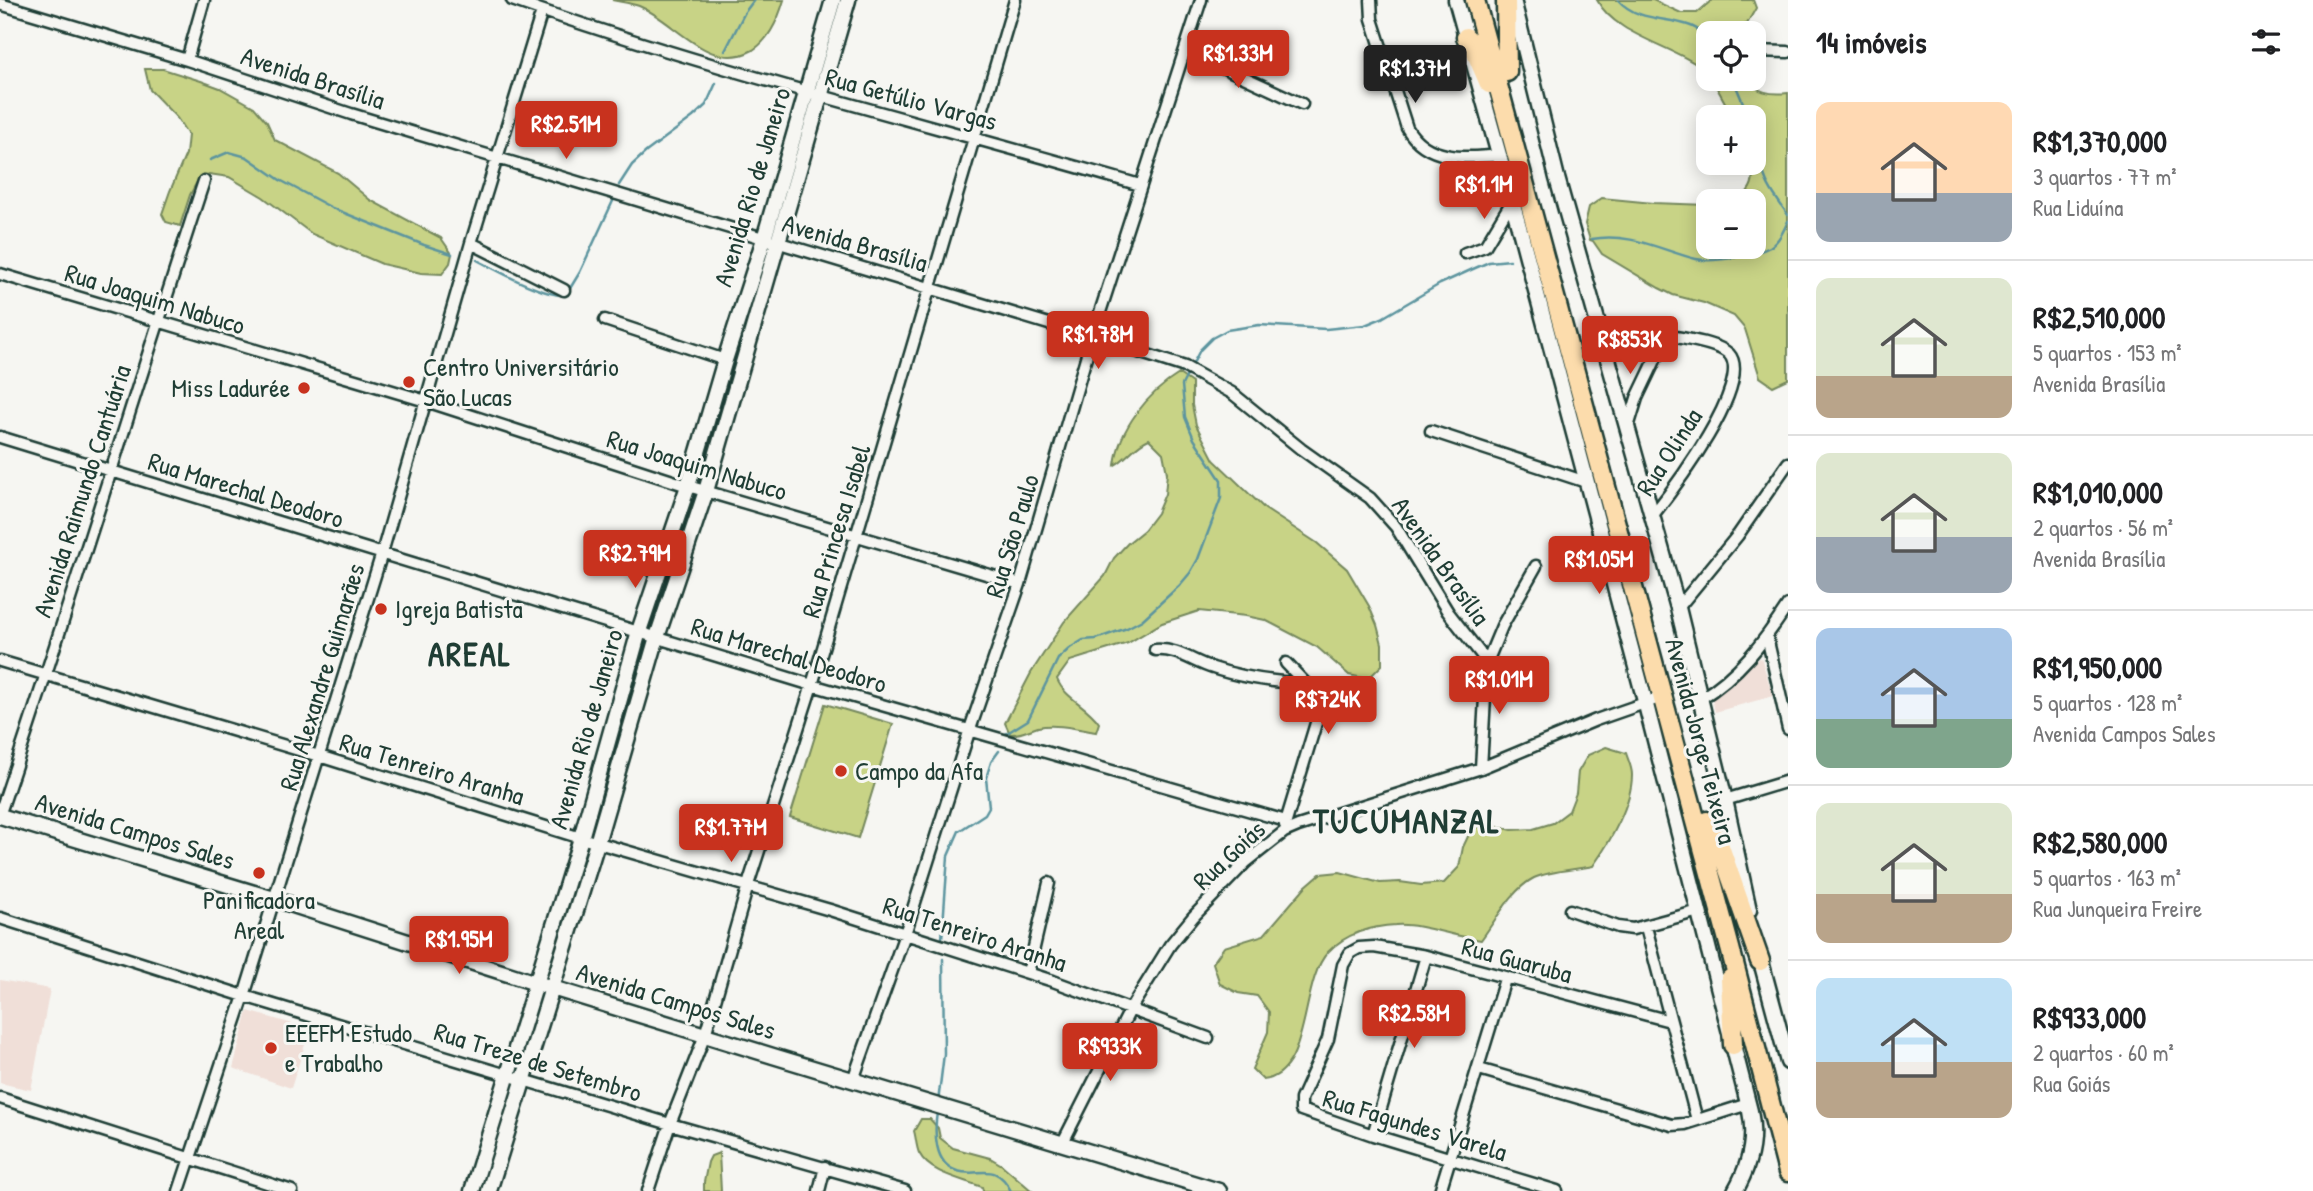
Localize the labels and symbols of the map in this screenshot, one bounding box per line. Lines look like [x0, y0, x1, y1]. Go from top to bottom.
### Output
pin: R$1.33M [1173, 31, 1303, 90]
street label: Avenida Brasília [237, 38, 390, 117]
pin: R$1.37M [1350, 46, 1480, 105]
street label: Rua Getúlio Vargas [821, 59, 1001, 138]
street label: Avenida Rio de Janeiro [705, 83, 798, 291]
pin: R$2.51M [501, 102, 631, 161]
pin: R$1.1M [1427, 162, 1541, 221]
street label: Avenida Brasília [778, 205, 932, 280]
street label: Rua Joaquim Nabuco [61, 255, 249, 342]
pin: R$1.78M [1033, 312, 1163, 371]
pin: R$853K [1573, 316, 1687, 376]
place label: Centro Universitário São Lucas [423, 349, 619, 414]
street label: Avenida Raimundo Cantuária [24, 360, 139, 621]
place label: Miss Ladurée [172, 370, 290, 405]
marker: Centro Universitário São Lucas [401, 374, 417, 390]
marker: Miss Ladurée [296, 380, 312, 396]
street label: Rua Olinda [1627, 401, 1710, 502]
street label: Rua Joaquim Nabuco [603, 421, 791, 508]
street label: Rua Princesa Isabel [793, 440, 879, 622]
street label: Rua Marechal Deodoro [144, 443, 348, 536]
street label: Rua São Paulo [976, 470, 1047, 602]
street label: Avenida Brasília [1384, 489, 1499, 632]
pin: R$2.79M [570, 530, 700, 590]
pin: R$1.05M [1534, 536, 1664, 596]
street label: Rua Alexandre Guimarães [270, 559, 373, 795]
place label: Igreja Batista [395, 591, 523, 626]
marker: Igreja Batista [373, 601, 389, 617]
street label: Rua Marechal Deodoro [687, 608, 891, 701]
street label: Avenida Rio de Janeiro [540, 625, 631, 833]
district label: AREAL [428, 632, 512, 676]
street label: Avenida Jorge Teixeira [1657, 634, 1746, 848]
pin: R$1.01M [1434, 656, 1564, 716]
pin: R$724K [1271, 676, 1385, 736]
street label: Rua Tenreiro Aranha [336, 724, 529, 813]
place label: Campo da Afa [855, 753, 983, 788]
marker: Campo da Afa [833, 763, 849, 779]
street label: Avenida Campos Sales [31, 784, 239, 877]
district label: TUCUMANZAL [1312, 799, 1501, 843]
pin: R$1.77M [666, 804, 796, 864]
street label: Rua Goiás [1185, 812, 1273, 897]
marker: Panificadora Areal [251, 865, 267, 881]
place label: Panificadora Areal [203, 882, 315, 947]
street label: Rua Tenreiro Aranha [879, 887, 1071, 980]
pin: R$1.95M [394, 916, 524, 976]
street label: Rua Guaruba [1458, 928, 1576, 991]
street label: Avenida Campos Sales [572, 954, 780, 1047]
pin: R$2.58M [1349, 990, 1479, 1050]
street label: Rua Treze de Setembro [430, 1013, 646, 1110]
place label: EEEFM Estudo e Trabalho [285, 1015, 412, 1080]
pin: R$933K [1053, 1024, 1167, 1083]
marker: EEEFM Estudo e Trabalho [263, 1040, 279, 1056]
street label: Rua Fagundes Varela [1319, 1080, 1511, 1169]

